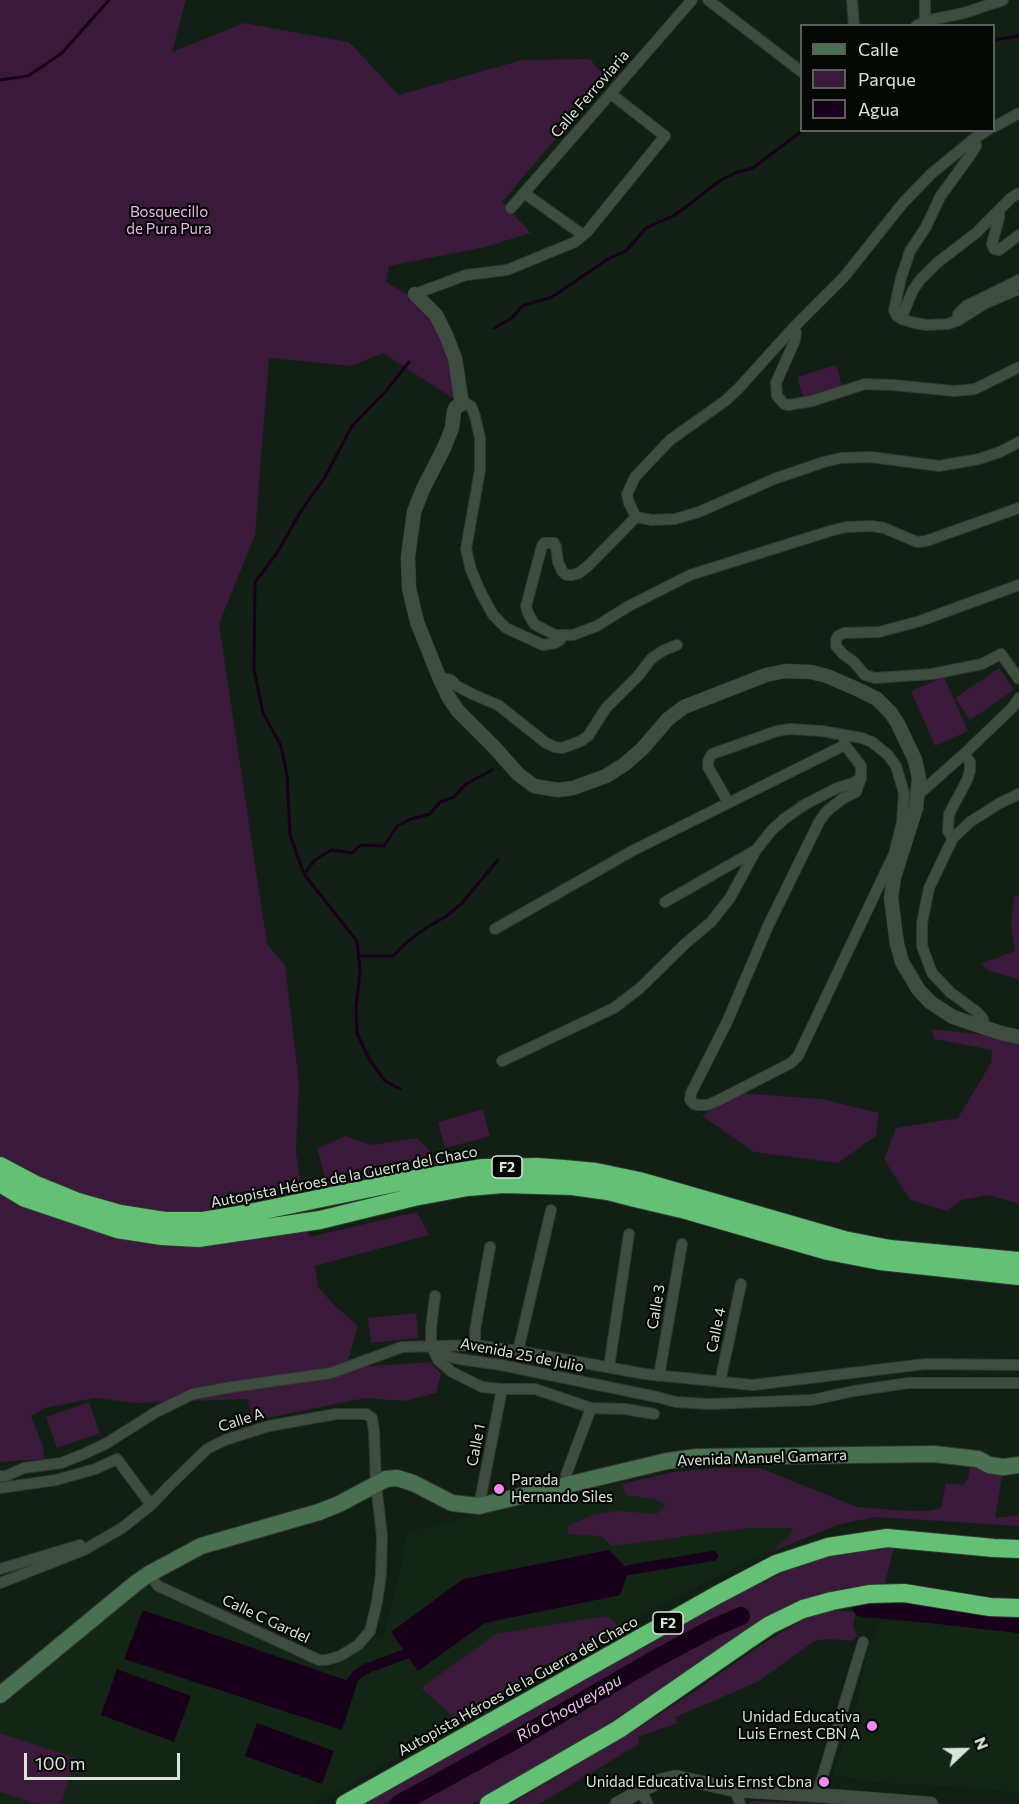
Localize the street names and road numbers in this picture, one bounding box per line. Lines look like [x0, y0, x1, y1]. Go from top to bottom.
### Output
street label: Calle Ferroviaria [547, 47, 633, 141]
street label: Autopista Héroes de la Guerra del Chaco [209, 1142, 479, 1212]
road number: F2 [492, 1156, 522, 1178]
street label: Calle 3 [643, 1283, 669, 1331]
street label: Calle 4 [702, 1306, 730, 1354]
street label: Avenida 25 de Julio [459, 1334, 585, 1376]
street label: Calle A [216, 1404, 266, 1436]
street label: Calle 1 [463, 1422, 489, 1468]
street label: Avenida Manuel Gamarra [677, 1446, 847, 1470]
street label: Calle C Gardel [219, 1591, 313, 1647]
street label: Autopista Héroes de la Guerra del Chaco [395, 1612, 641, 1760]
road number: F2 [653, 1612, 683, 1634]

